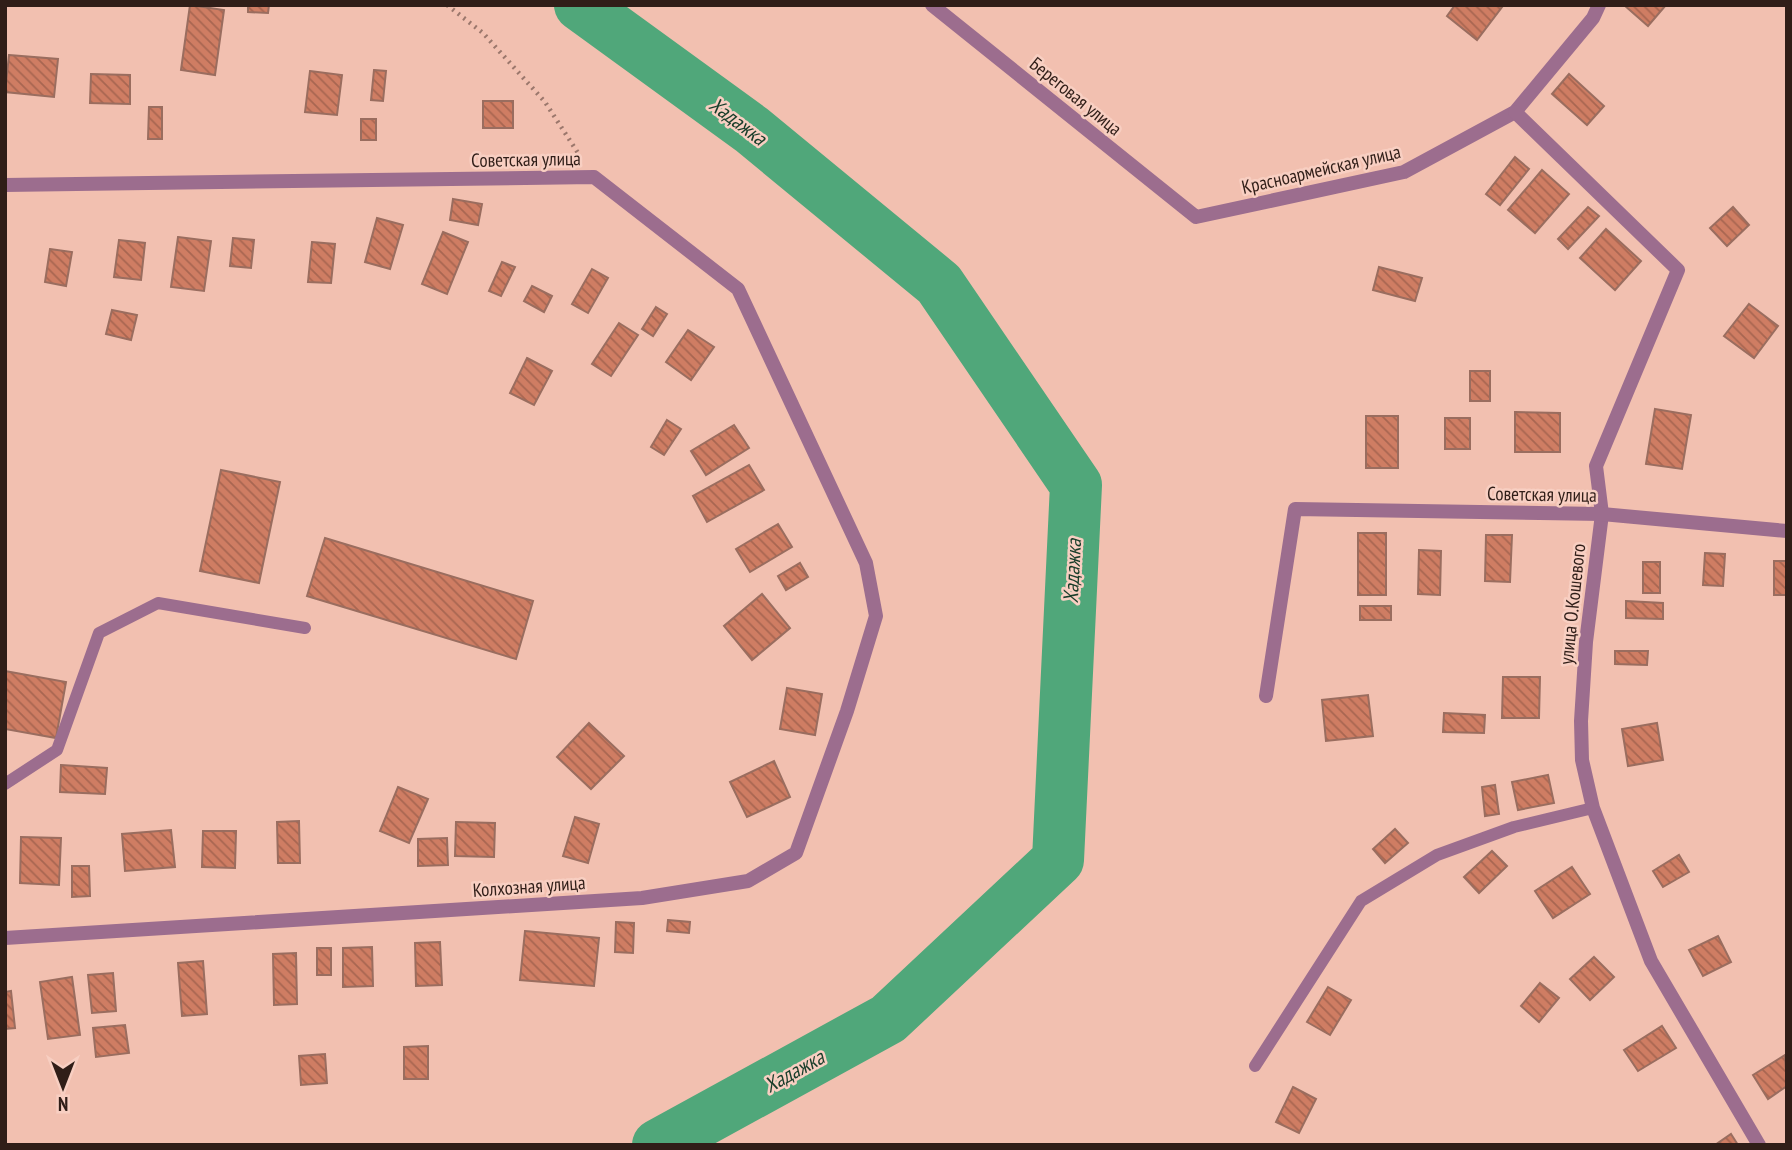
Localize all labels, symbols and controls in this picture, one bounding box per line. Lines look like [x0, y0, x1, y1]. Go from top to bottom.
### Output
street label: Береговая улица [1025, 52, 1127, 140]
water label: Хадажка [704, 91, 773, 152]
street label: Красноармейская улица [1239, 139, 1403, 199]
street label: Советская улица [471, 146, 581, 172]
street label: Советская улица [1487, 481, 1597, 507]
water label: Хадажка [1057, 537, 1087, 604]
street label: улица О.Кошевого [1554, 542, 1590, 666]
street label: Колхозная улица [472, 870, 586, 902]
water label: Хадажка [759, 1043, 830, 1098]
north arrow [28, 1052, 98, 1122]
text: N [58, 1092, 68, 1116]

